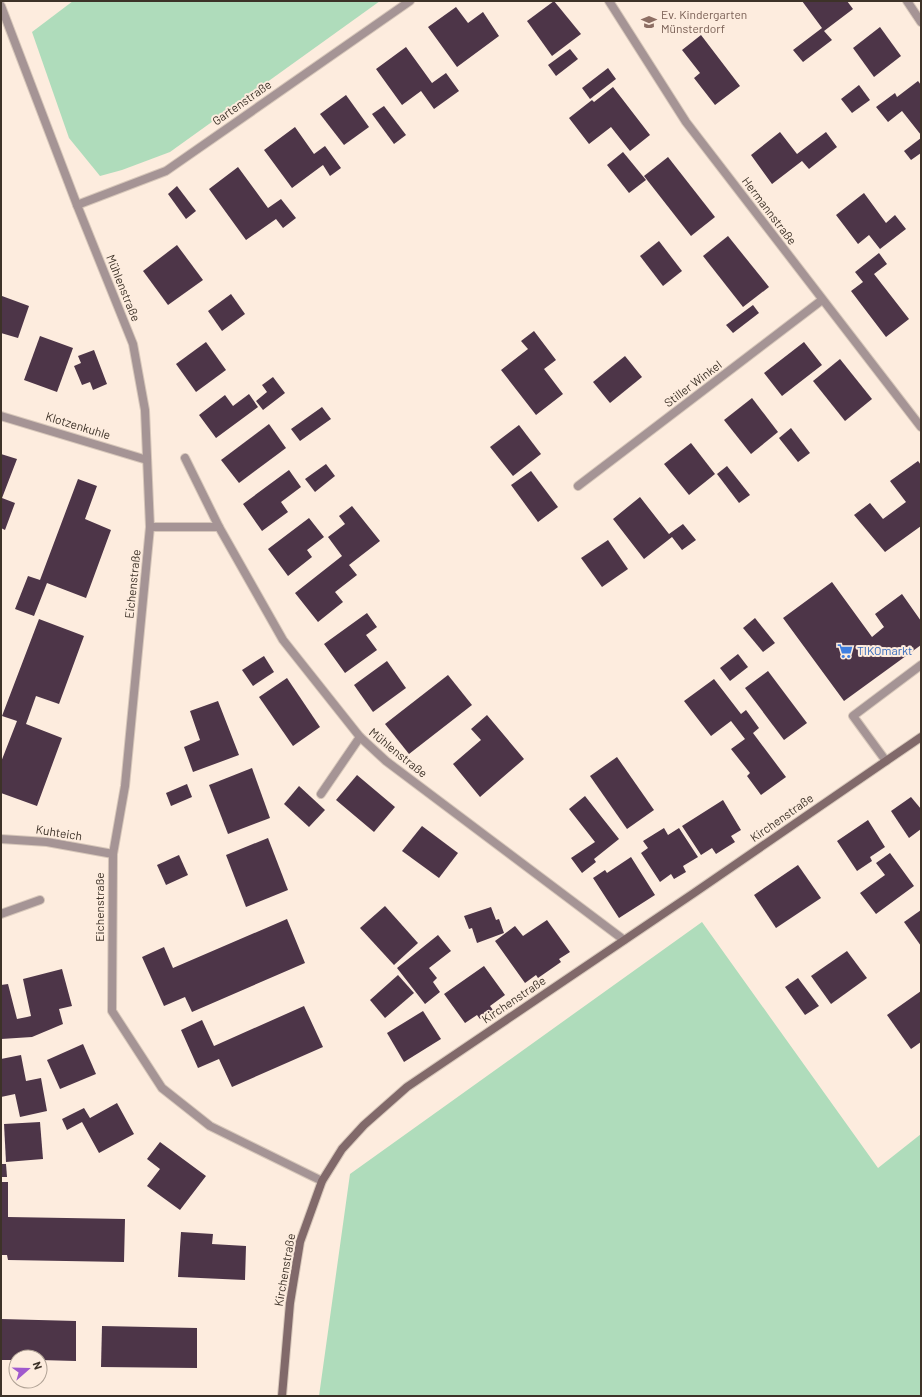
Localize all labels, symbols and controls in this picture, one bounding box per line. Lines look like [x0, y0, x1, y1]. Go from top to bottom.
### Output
place label: Ev. Kindergarten Münsterdorf [661, 7, 747, 35]
school or university icon: Ev. Kindergarten Münsterdorf [640, 13, 658, 31]
street label: Gartenstraße [209, 77, 274, 128]
street label: Hermannstraße [740, 174, 800, 247]
street label: Mühlenstraße [104, 252, 144, 323]
street label: Stiller Winkel [661, 357, 724, 409]
street label: Klotzenkuhle [44, 409, 112, 442]
street label: Eichenstraße [121, 549, 143, 619]
supermarket icon: TIKOmarkt [836, 642, 854, 660]
place label: TIKOmarkt [857, 643, 912, 657]
street label: Mühlenstraße [367, 724, 431, 780]
street label: Kirchenstraße [747, 790, 816, 844]
street label: Kuhteich [35, 821, 83, 843]
street label: Eichenstraße [92, 872, 106, 942]
street label: Kirchenstraße [479, 973, 548, 1026]
street label: Kirchenstraße [271, 1232, 297, 1307]
north arrow [8, 1349, 48, 1389]
text: N [31, 1360, 45, 1371]

